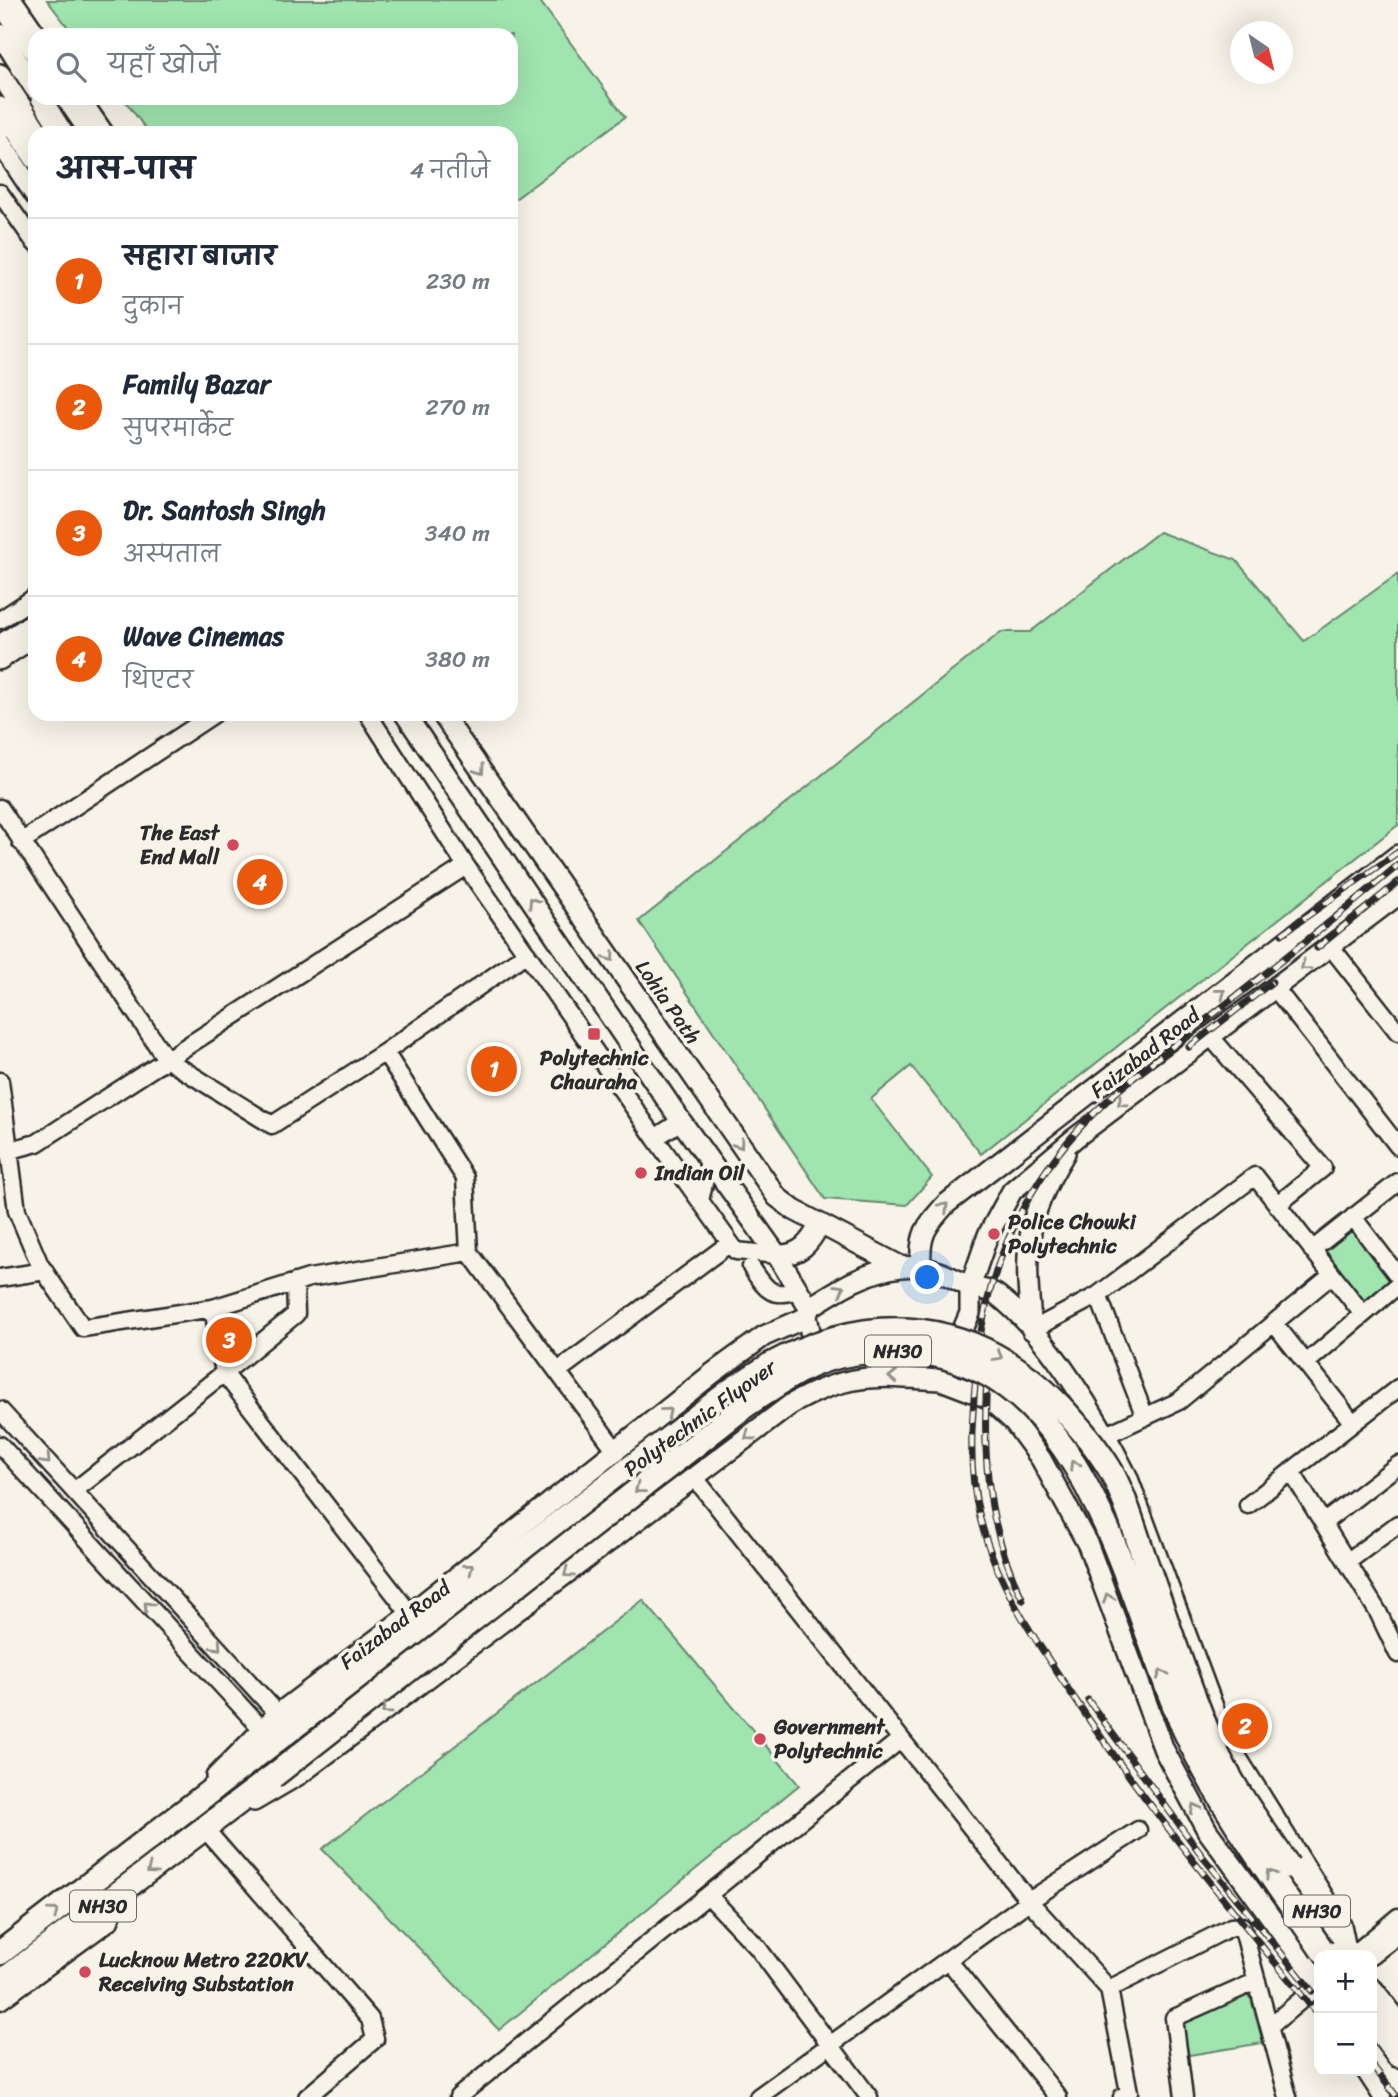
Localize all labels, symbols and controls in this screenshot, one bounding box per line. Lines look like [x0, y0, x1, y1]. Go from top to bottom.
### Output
north arrow [1230, 21, 1293, 84]
search box [28, 28, 518, 105]
text: यहाँ खोजें [108, 41, 220, 87]
icon: search [52, 48, 90, 86]
text: आस-पास [56, 142, 195, 196]
text: 4 नतीजे [410, 150, 490, 191]
text: सहारा बाजार [123, 233, 277, 279]
text: 1 [74, 261, 84, 302]
text: 230 m [426, 261, 490, 302]
text: दुकान [123, 286, 183, 327]
text: Family Bazar [123, 361, 270, 407]
text: 2 [72, 387, 86, 428]
text: 270 m [425, 387, 490, 428]
text: सुपरमार्केट [123, 408, 233, 449]
text: Dr. Santosh Singh [123, 487, 326, 533]
text: 3 [73, 513, 85, 554]
text: 340 m [425, 513, 490, 554]
text: अस्पताल [123, 534, 221, 575]
text: Wave Cinemas [123, 613, 284, 659]
text: 4 [72, 639, 86, 680]
text: 380 m [425, 639, 490, 680]
text: थिएटर [123, 660, 193, 701]
one-way arrow [472, 762, 484, 775]
place label: The East End Mall [140, 814, 221, 876]
marker: The East End Mall [225, 837, 241, 853]
pin: 4 [237, 856, 283, 908]
one-way arrow [529, 897, 541, 910]
one-way arrow [602, 949, 614, 962]
street label: Lohia Path [625, 952, 711, 1052]
one-way arrow [1300, 958, 1313, 970]
one-way arrow [1213, 989, 1226, 1002]
street label: Faizabad Road [1081, 996, 1210, 1108]
marker: Polytechnic Chauraha [586, 1026, 602, 1042]
place label: Polytechnic Chauraha [540, 1039, 649, 1101]
pin: 1 [471, 1043, 517, 1095]
one-way arrow [1118, 1094, 1130, 1106]
one-way arrow [731, 1136, 743, 1149]
place label: Indian Oil [654, 1154, 745, 1192]
marker: Indian Oil [633, 1165, 649, 1181]
one-way arrow [936, 1203, 949, 1216]
place label: Police Chowki Polytechnic [1008, 1203, 1137, 1265]
marker: Police Chowki Polytechnic [986, 1226, 1002, 1242]
your location [910, 1260, 944, 1294]
one-way arrow [833, 1284, 846, 1297]
pin: 3 [206, 1314, 252, 1366]
road number: NH30 [865, 1336, 931, 1366]
street label: Polytechnic Flyover [615, 1348, 786, 1487]
one-way arrow [991, 1348, 1003, 1361]
one-way arrow [887, 1370, 898, 1385]
one-way arrow [658, 1408, 671, 1420]
one-way arrow [745, 1428, 757, 1441]
one-way arrow [38, 1452, 51, 1465]
one-way arrow [1069, 1460, 1082, 1473]
one-way arrow [635, 1480, 647, 1493]
one-way arrow [461, 1564, 473, 1577]
one-way arrow [563, 1565, 576, 1578]
street label: Faizabad Road [331, 1569, 461, 1680]
one-way arrow [1102, 1592, 1116, 1604]
one-way arrow [144, 1601, 156, 1614]
one-way arrow [208, 1638, 221, 1651]
one-way arrow [1156, 1669, 1170, 1681]
pin: 2 [1222, 1700, 1268, 1752]
one-way arrow [381, 1702, 394, 1714]
place label: Government Polytechnic [773, 1708, 886, 1770]
marker: Government Polytechnic [752, 1731, 768, 1747]
one-way arrow [1190, 1802, 1203, 1815]
one-way arrow [146, 1862, 159, 1874]
one-way arrow [1265, 1868, 1278, 1881]
road number: NH30 [70, 1890, 136, 1922]
road number: NH30 [1284, 1896, 1350, 1926]
one-way arrow [47, 1908, 59, 1920]
place label: Lucknow Metro 220KV Receiving Substation [98, 1941, 309, 2003]
map controls [1314, 1950, 1377, 2076]
button: + [1314, 1950, 1377, 2013]
marker: Lucknow Metro 220KV Receiving Substation [77, 1964, 93, 1980]
button: − [1314, 2013, 1377, 2076]

